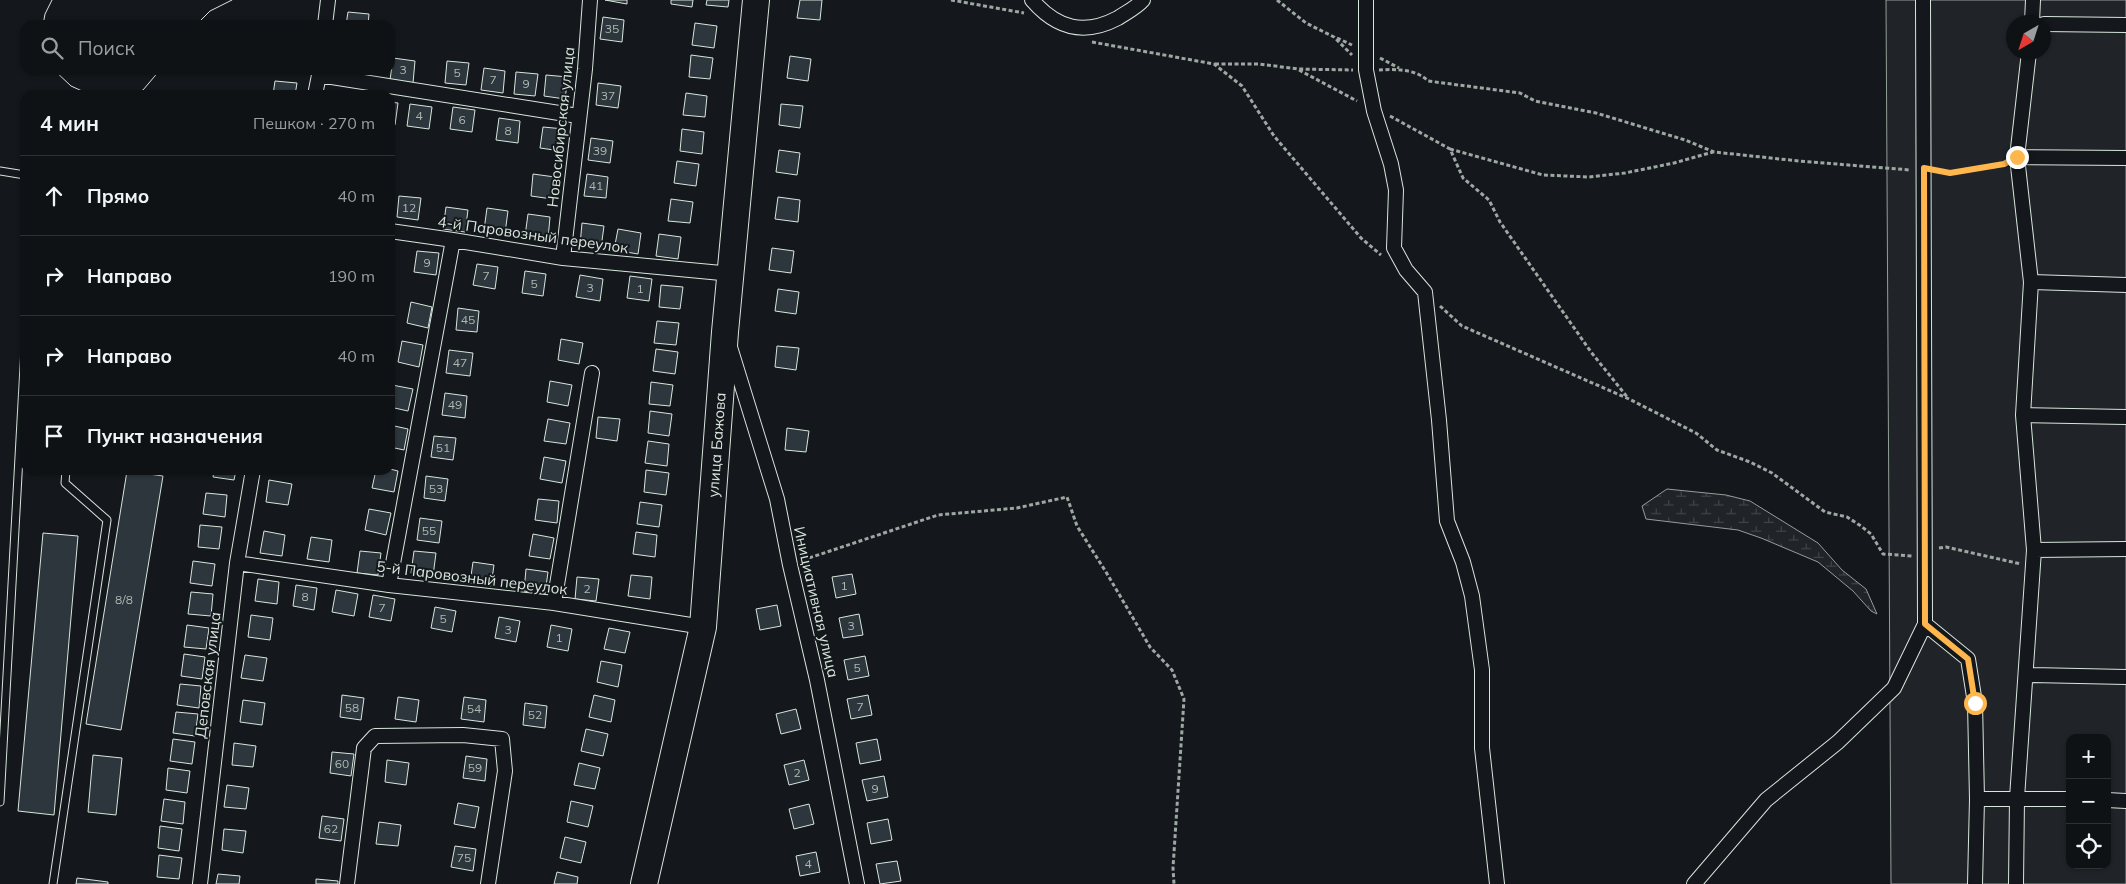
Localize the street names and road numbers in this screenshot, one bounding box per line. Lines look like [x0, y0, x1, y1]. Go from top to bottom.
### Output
street label: Новосибирская улица [543, 46, 578, 208]
street label: 4-й Паровозный переулок [437, 212, 631, 257]
street label: улица Бажова [703, 392, 730, 498]
street label: Инициативная улица [790, 525, 843, 679]
street label: 5-й Паровозный переулок [375, 556, 570, 599]
street label: Деповская улица [190, 611, 225, 739]

